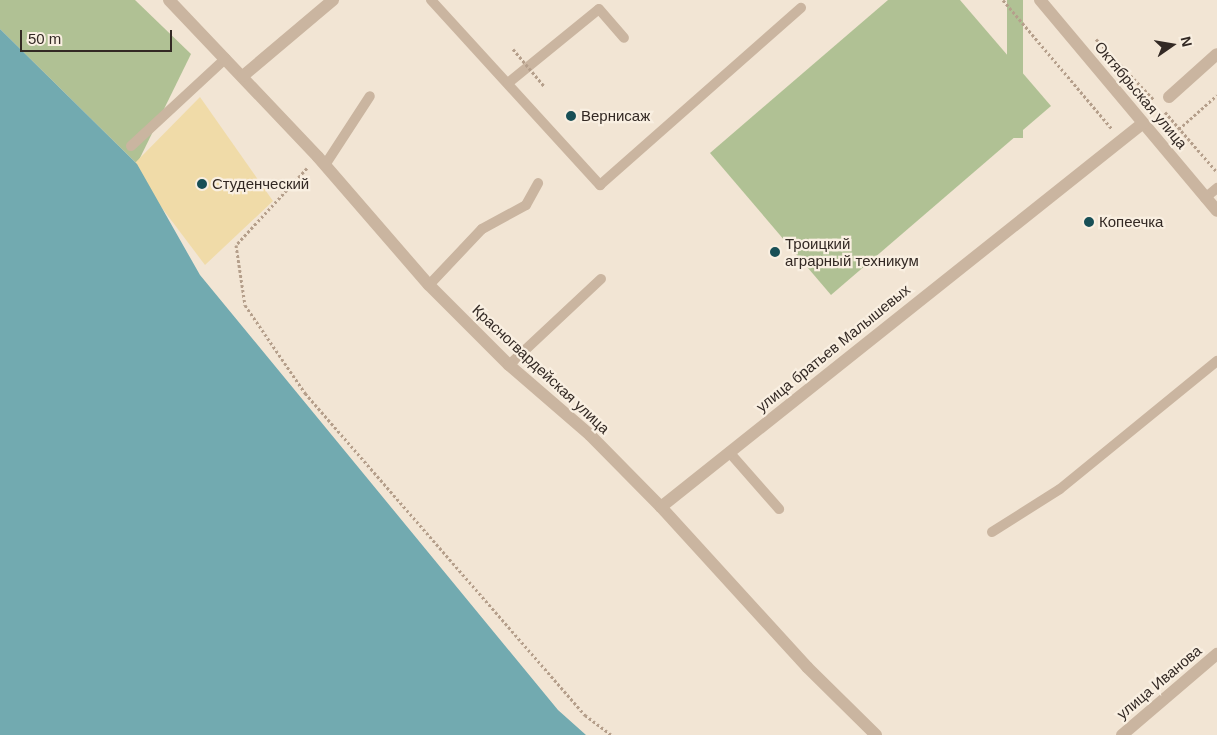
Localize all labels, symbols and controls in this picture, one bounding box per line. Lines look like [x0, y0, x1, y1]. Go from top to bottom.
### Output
scale bar [22, 20, 175, 52]
north arrow [1147, 20, 1197, 70]
text: 50 m [28, 30, 61, 47]
text: N [1178, 35, 1196, 48]
street label: Октябрьская улица [1091, 38, 1191, 152]
place label: Вернисаж [581, 107, 650, 125]
marker: Вернисаж [565, 110, 577, 122]
place label: Студенческий [212, 175, 309, 193]
marker: Студенческий [196, 178, 208, 190]
place label: Копеечка [1099, 213, 1163, 231]
marker: Копеечка [1083, 216, 1095, 228]
place label: Троицкий аграрный техникум [785, 234, 919, 269]
marker: Троицкий аграрный техникум [769, 246, 781, 258]
street label: улица братьев Малышевых [752, 280, 914, 416]
street label: Красногвардейская улица [469, 301, 613, 437]
street label: улица Иванова [1113, 641, 1205, 723]

